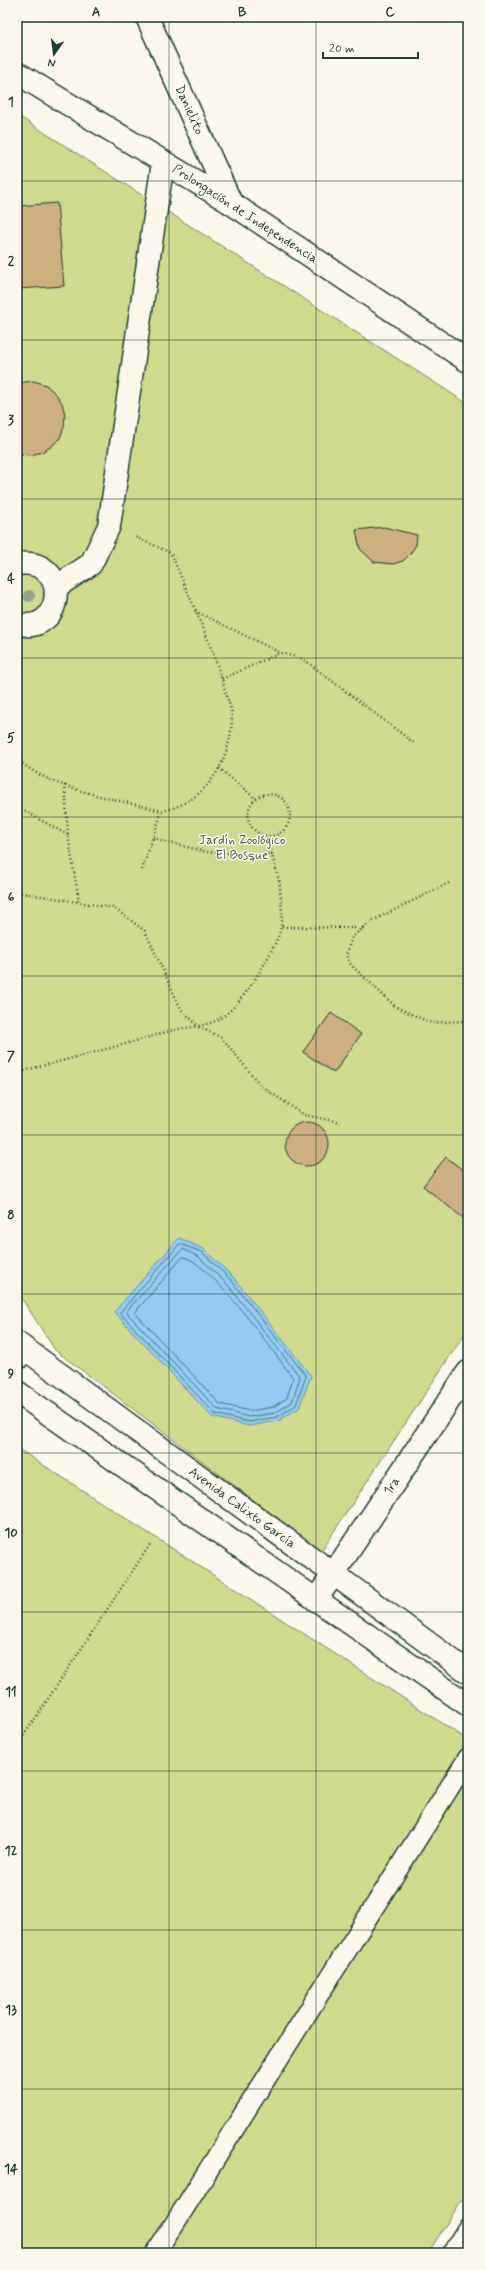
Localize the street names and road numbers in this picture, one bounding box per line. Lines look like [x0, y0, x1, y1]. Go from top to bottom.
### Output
street label: Danielito [171, 83, 208, 138]
street label: Prolongación de Independencia [169, 161, 321, 268]
street label: Avenida Calixto García [185, 1463, 299, 1553]
street label: 1ra [380, 1474, 404, 1498]

